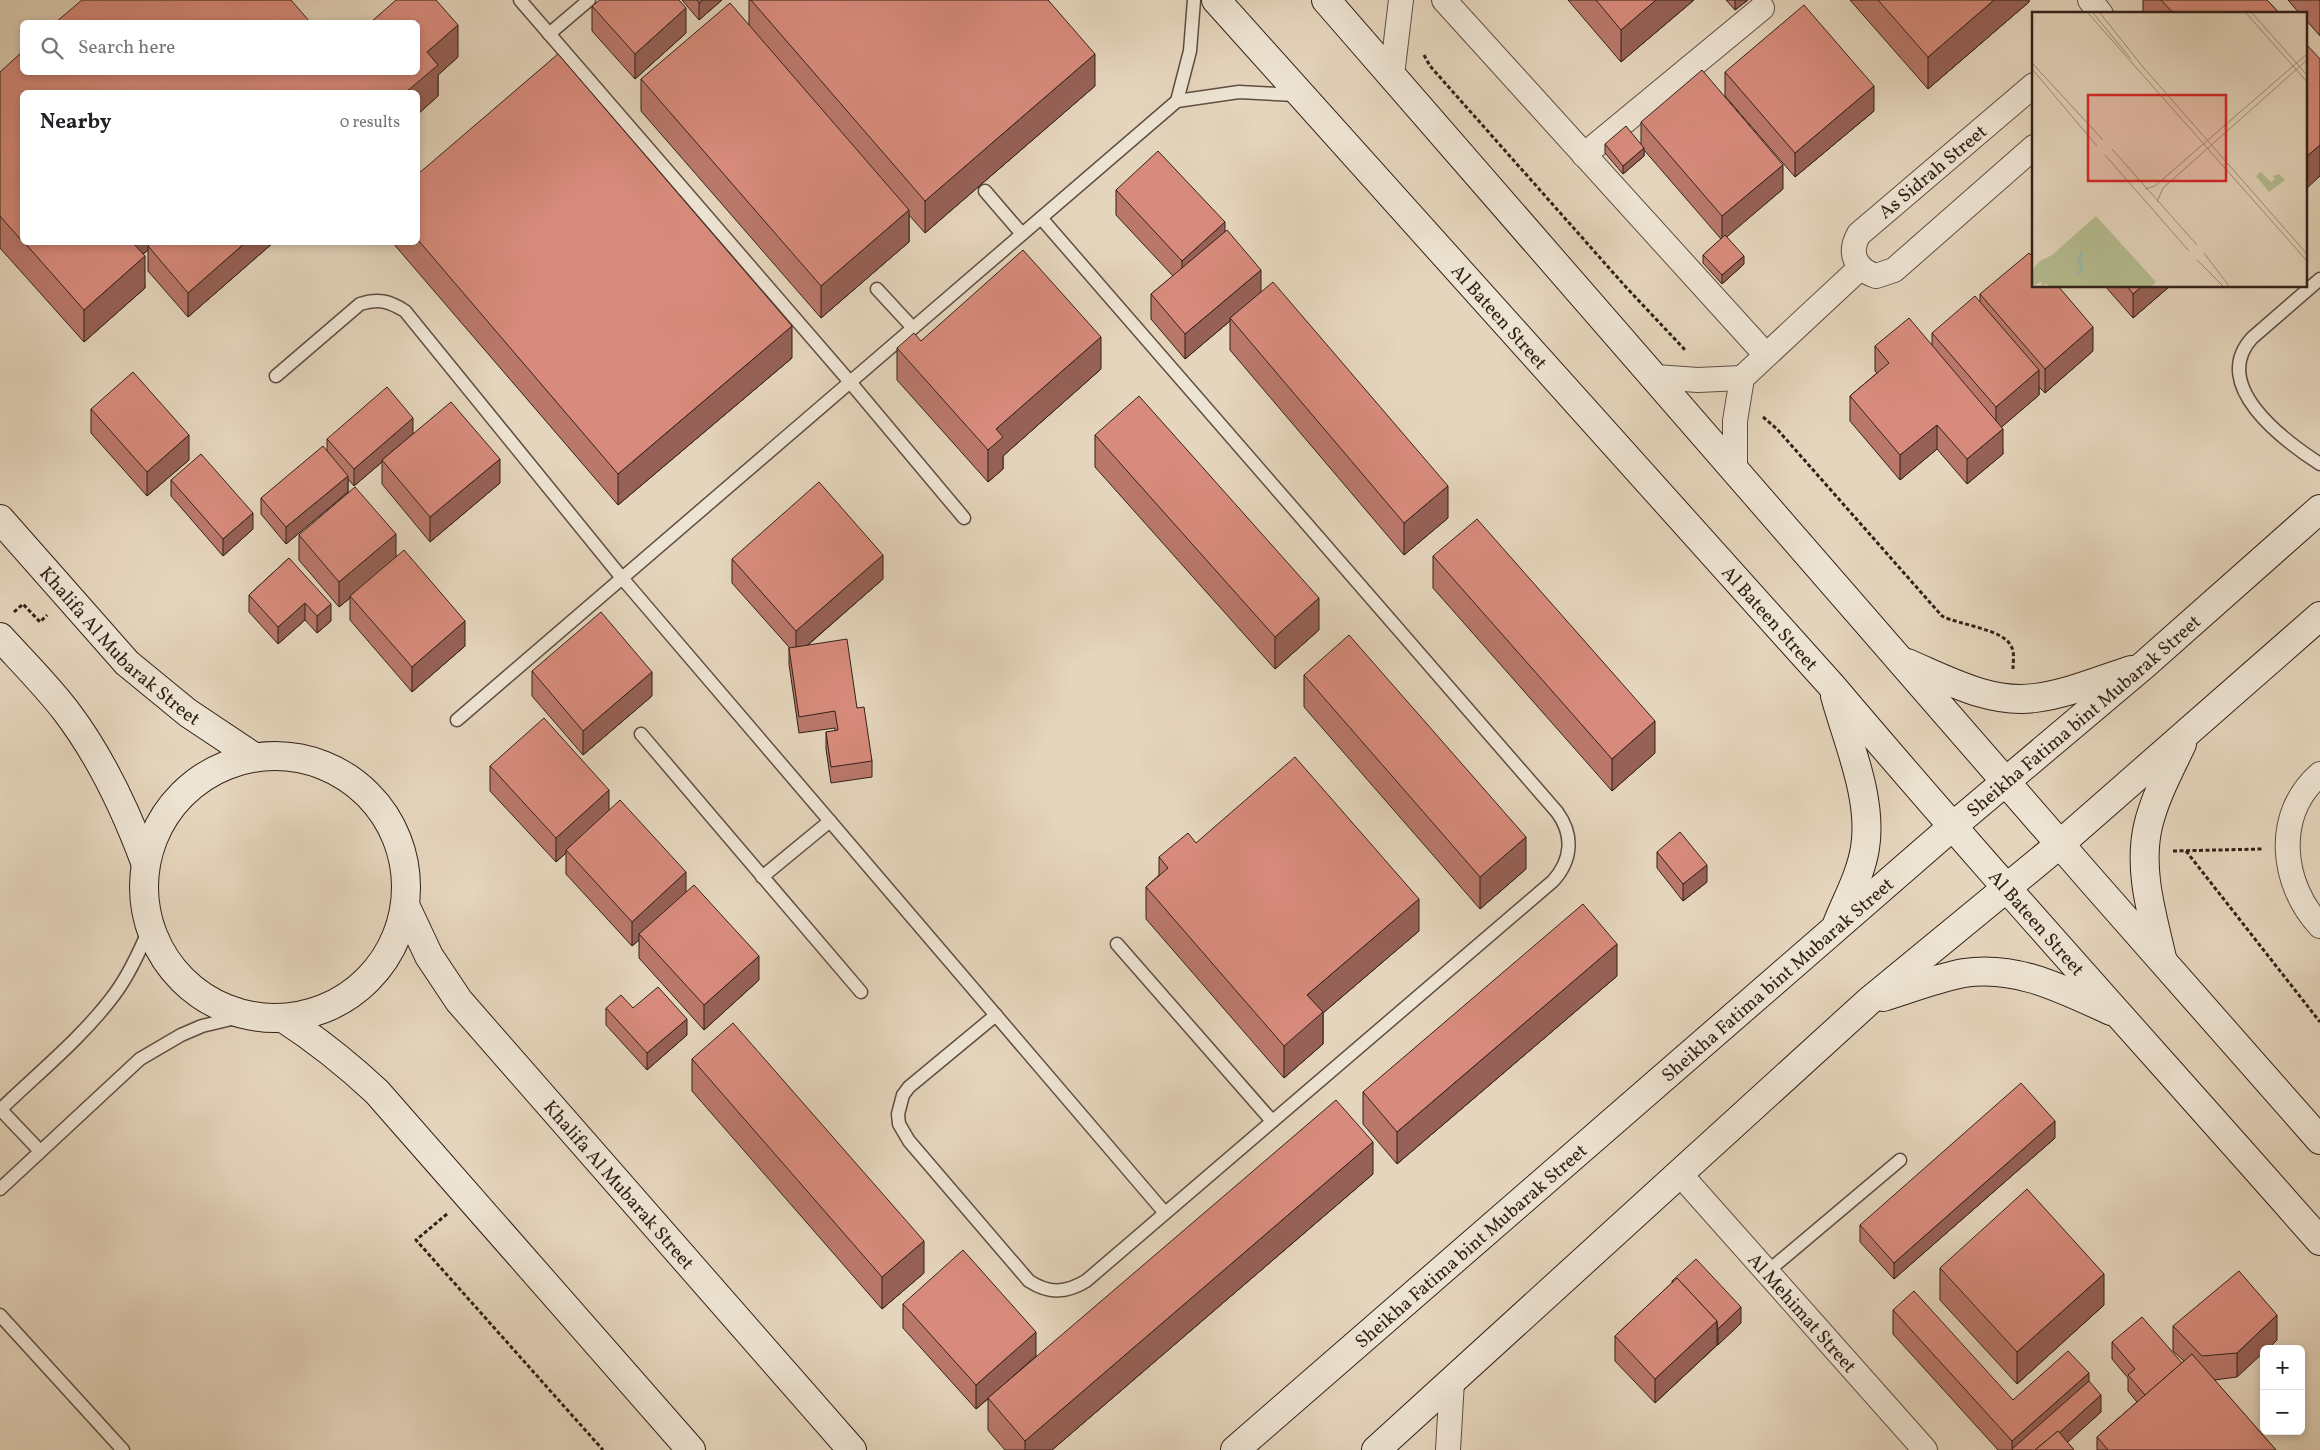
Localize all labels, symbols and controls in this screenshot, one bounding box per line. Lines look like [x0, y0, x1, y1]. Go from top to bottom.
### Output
inset map [2032, 12, 2308, 288]
search box [20, 20, 420, 75]
icon: search [38, 34, 66, 62]
text: Search here [78, 35, 175, 61]
text: Nearby [40, 108, 111, 137]
text: 0 results [340, 112, 400, 134]
street label: As Sidrah Street [1873, 119, 1993, 226]
street label: Al Bateen Street [1444, 259, 1553, 376]
street label: Al Bateen Street [1715, 561, 1823, 678]
street label: Khalifa Al Mubarak Street [33, 562, 205, 733]
street label: Sheikha Fatima bint Mubarak Street [1962, 609, 2207, 824]
street label: Al Bateen Street [1982, 865, 2090, 983]
street label: Sheikha Fatima bint Mubarak Street [1656, 872, 1900, 1089]
street label: Khalifa Al Mubarak Street [537, 1096, 700, 1276]
street label: Sheikha Fatima bint Mubarak Street [1350, 1138, 1594, 1355]
street label: Al Mehimat Street [1741, 1248, 1862, 1380]
map controls [2260, 1345, 2305, 1435]
button: + [2260, 1345, 2305, 1390]
button: − [2260, 1390, 2305, 1435]

